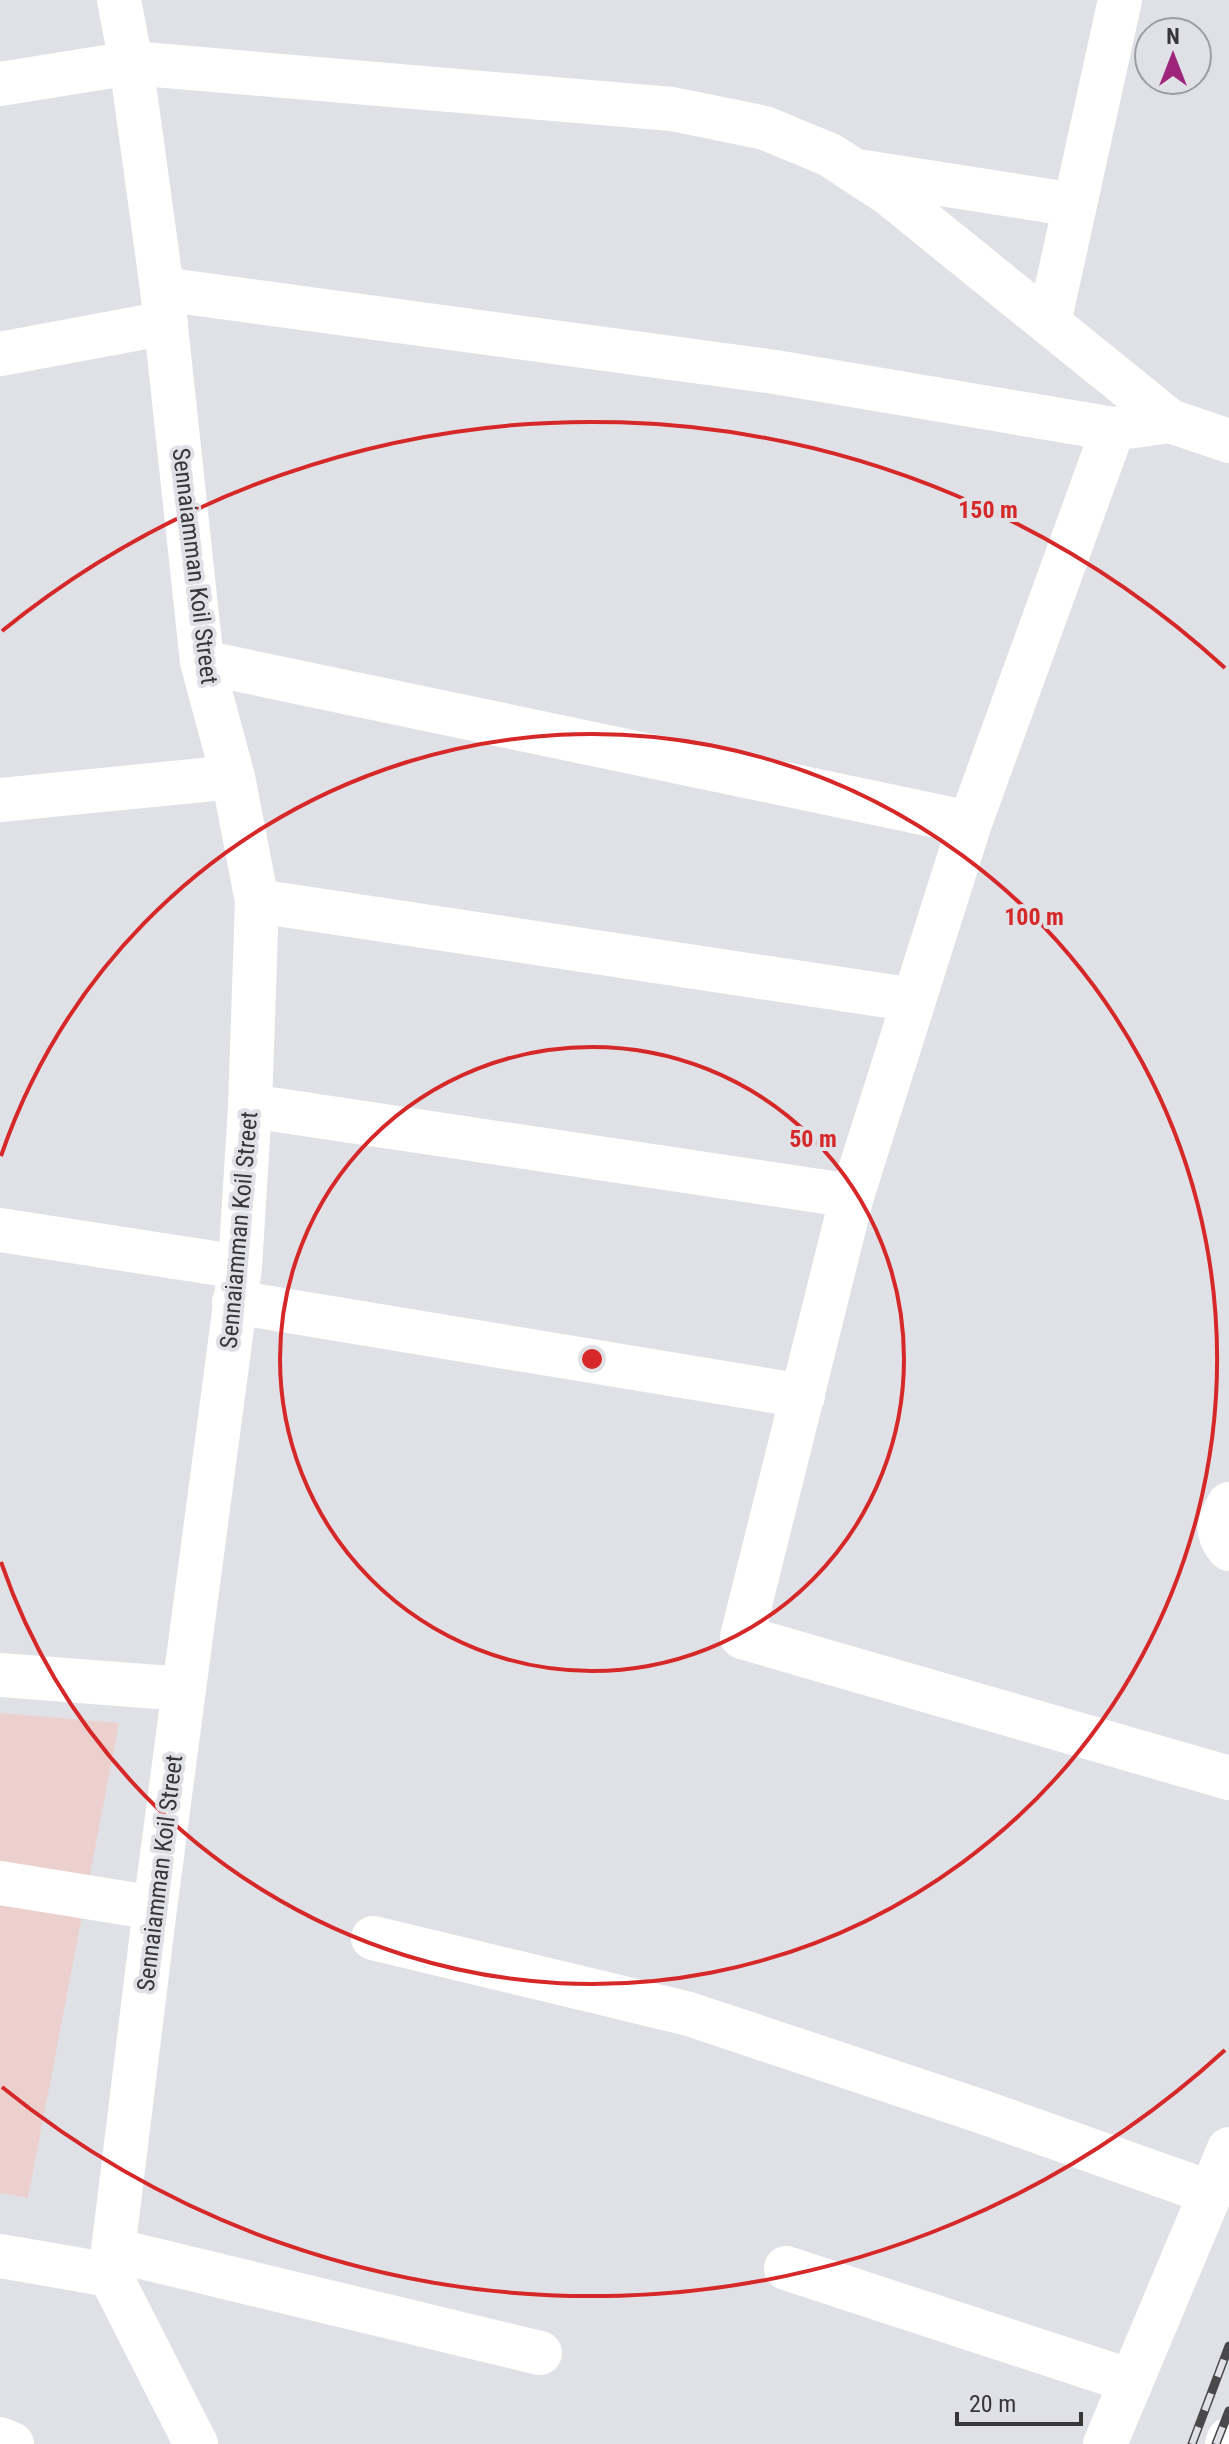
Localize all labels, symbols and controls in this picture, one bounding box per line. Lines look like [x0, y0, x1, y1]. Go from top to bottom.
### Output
north arrow [1133, 16, 1213, 96]
text: N [1166, 24, 1180, 49]
street label: Sennaiamman Koil Street [167, 446, 223, 686]
text: 150 m [958, 496, 1018, 524]
text: 100 m [1004, 903, 1064, 931]
street label: Sennaiamman Koil Street [215, 1110, 263, 1350]
text: 50 m [789, 1125, 837, 1153]
centre of rings [578, 1345, 606, 1373]
street label: Sennaiamman Koil Street [132, 1753, 188, 1993]
scale bar [957, 2376, 1081, 2426]
text: 20 m [969, 2390, 1016, 2418]

